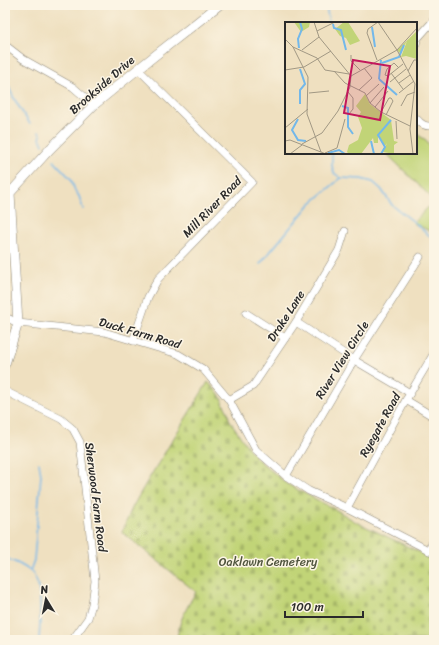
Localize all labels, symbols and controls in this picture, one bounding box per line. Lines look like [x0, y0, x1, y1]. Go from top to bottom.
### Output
inset map [285, 22, 417, 154]
street label: Brookside Drive [64, 50, 140, 120]
street label: Mill River Road [177, 171, 248, 243]
street label: Drake Lane [261, 286, 311, 346]
street label: Duck Farm Road [96, 311, 184, 355]
street label: River View Circle [309, 316, 375, 404]
street label: Ryegate Road [353, 387, 408, 461]
street label: Sherwood Farm Road [78, 441, 114, 555]
park label: Oaklawn Cemetery [219, 551, 318, 573]
north arrow [26, 579, 66, 619]
text: N [38, 580, 50, 600]
scale bar [285, 593, 363, 619]
text: 100 m [291, 596, 324, 618]

